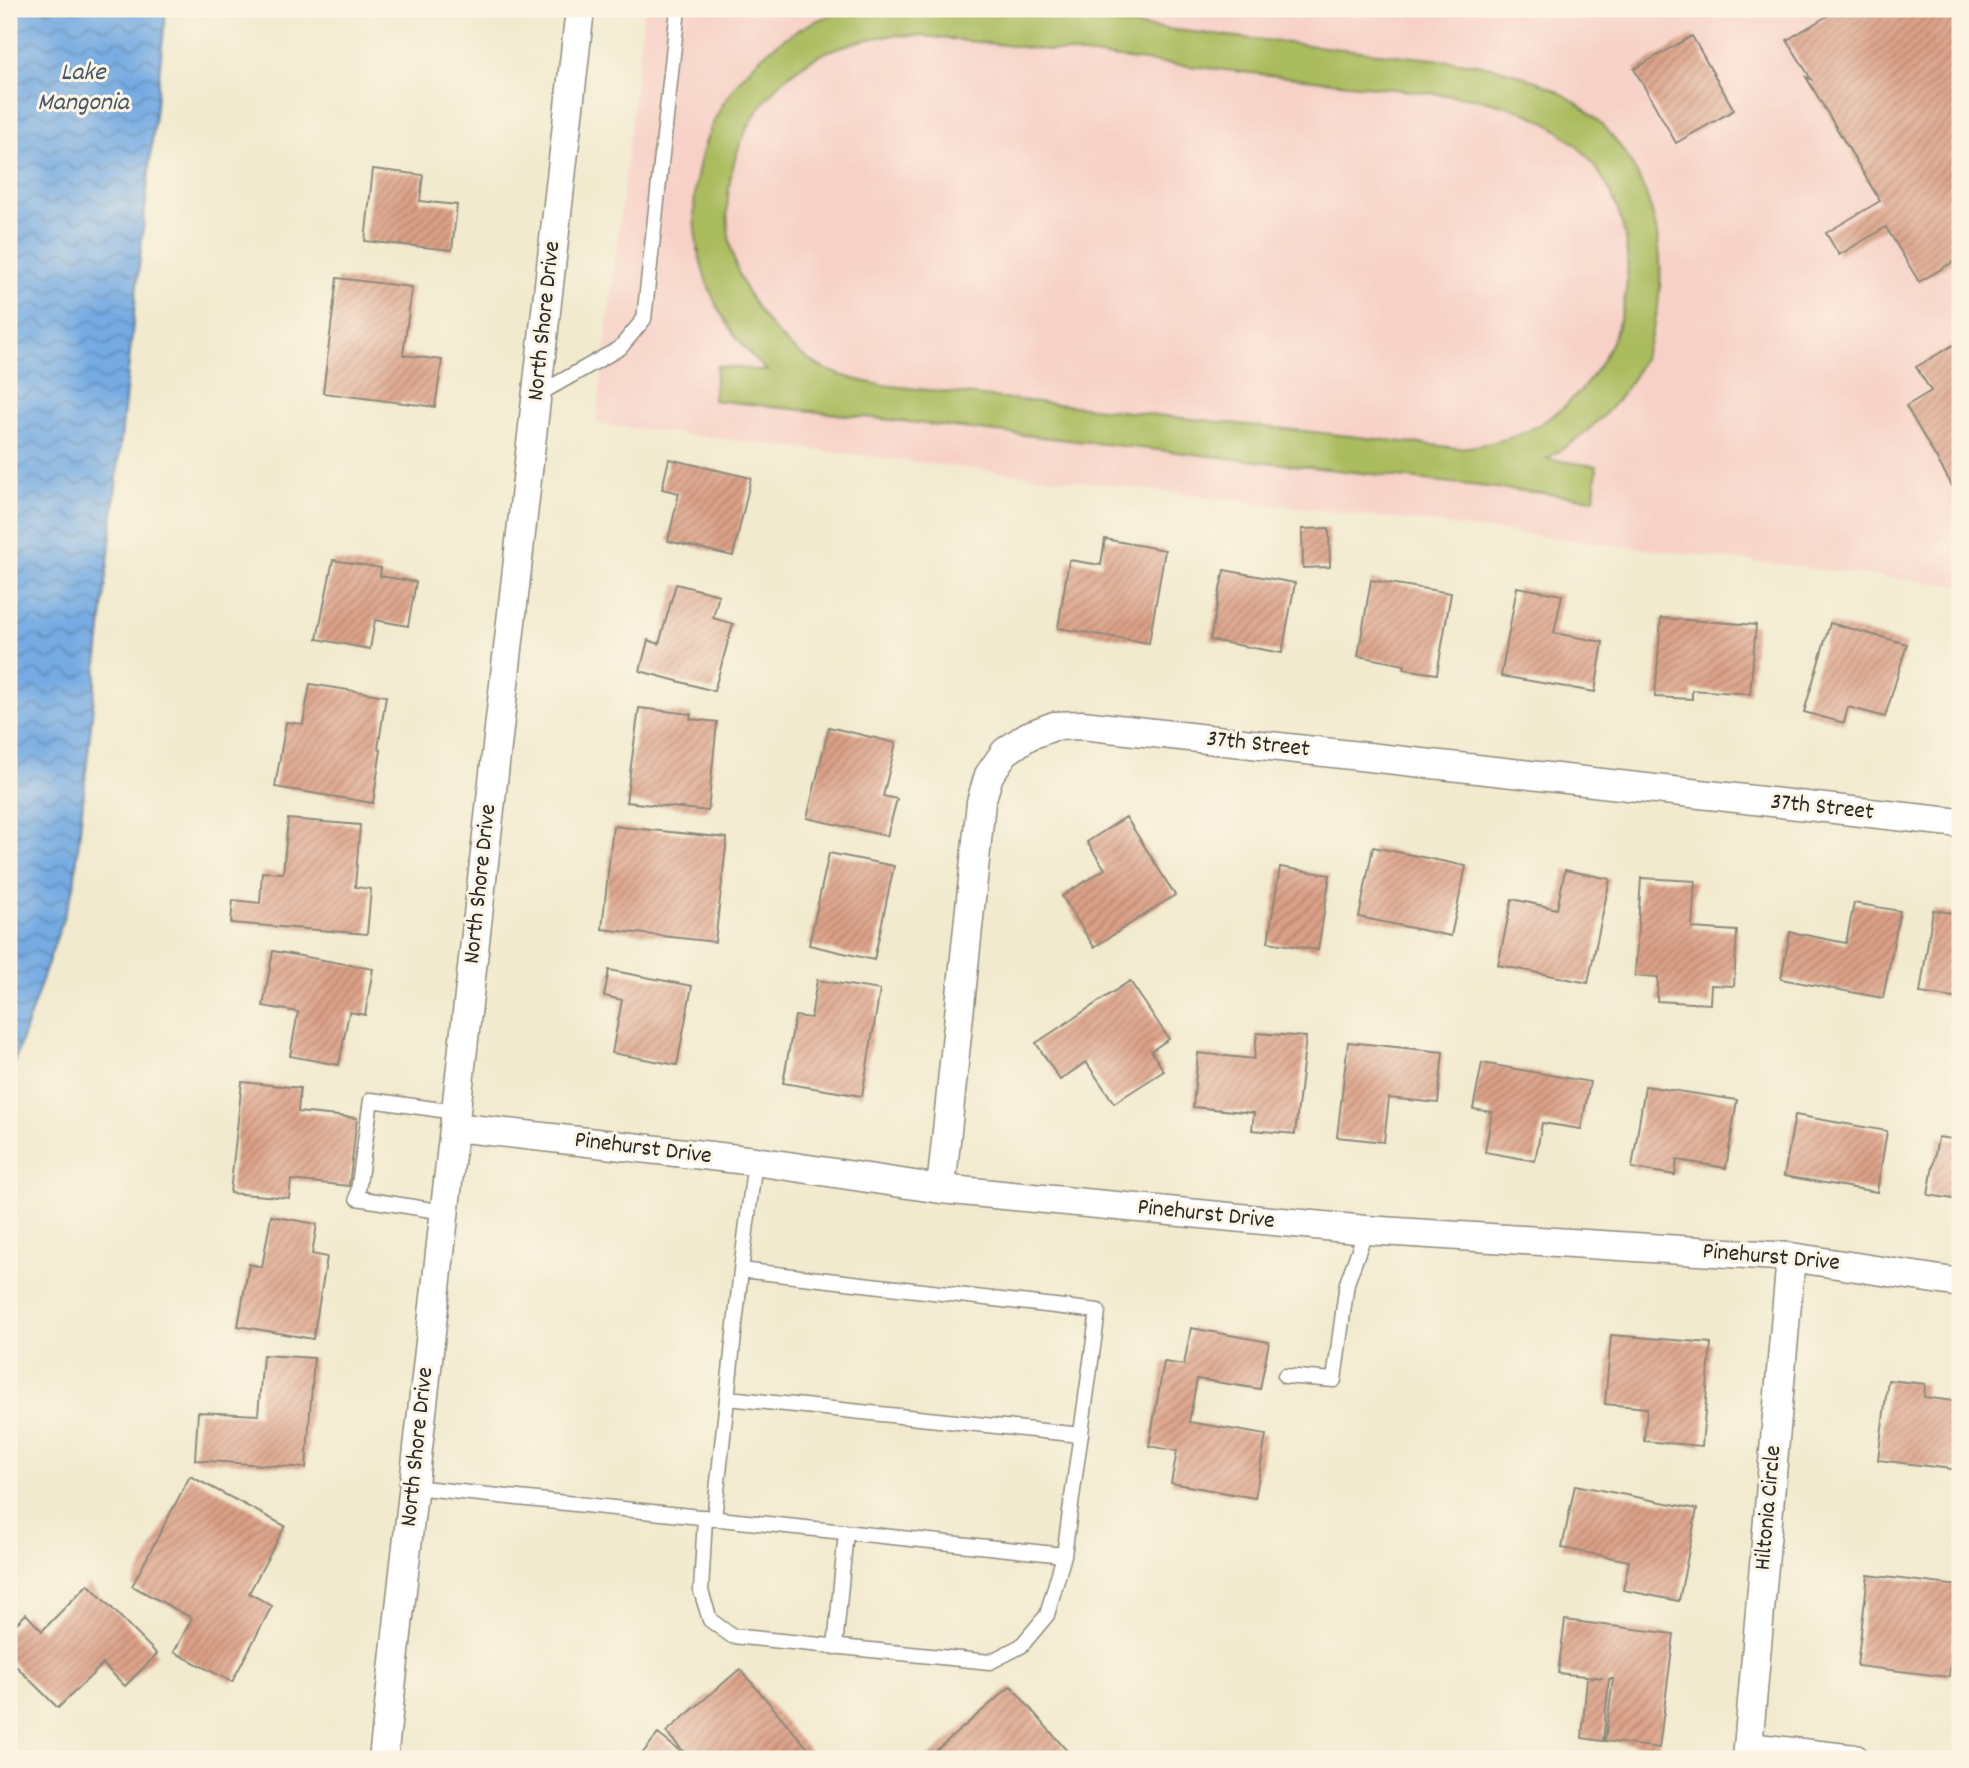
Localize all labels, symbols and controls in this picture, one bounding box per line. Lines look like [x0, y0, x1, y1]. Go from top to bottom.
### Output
water label: Lake Mangonia [37, 55, 130, 122]
street label: North Shore Drive [520, 240, 570, 402]
street label: 37th Street [1205, 723, 1311, 767]
street label: 37th Street [1769, 786, 1875, 830]
street label: North Shore Drive [456, 803, 506, 965]
street label: Pinehurst Drive [572, 1124, 714, 1174]
street label: Pinehurst Drive [1136, 1191, 1276, 1239]
street label: Pinehurst Drive [1701, 1235, 1841, 1281]
street label: North Shore Drive [393, 1366, 443, 1528]
street label: Hiltonia Circle [1747, 1444, 1791, 1572]

